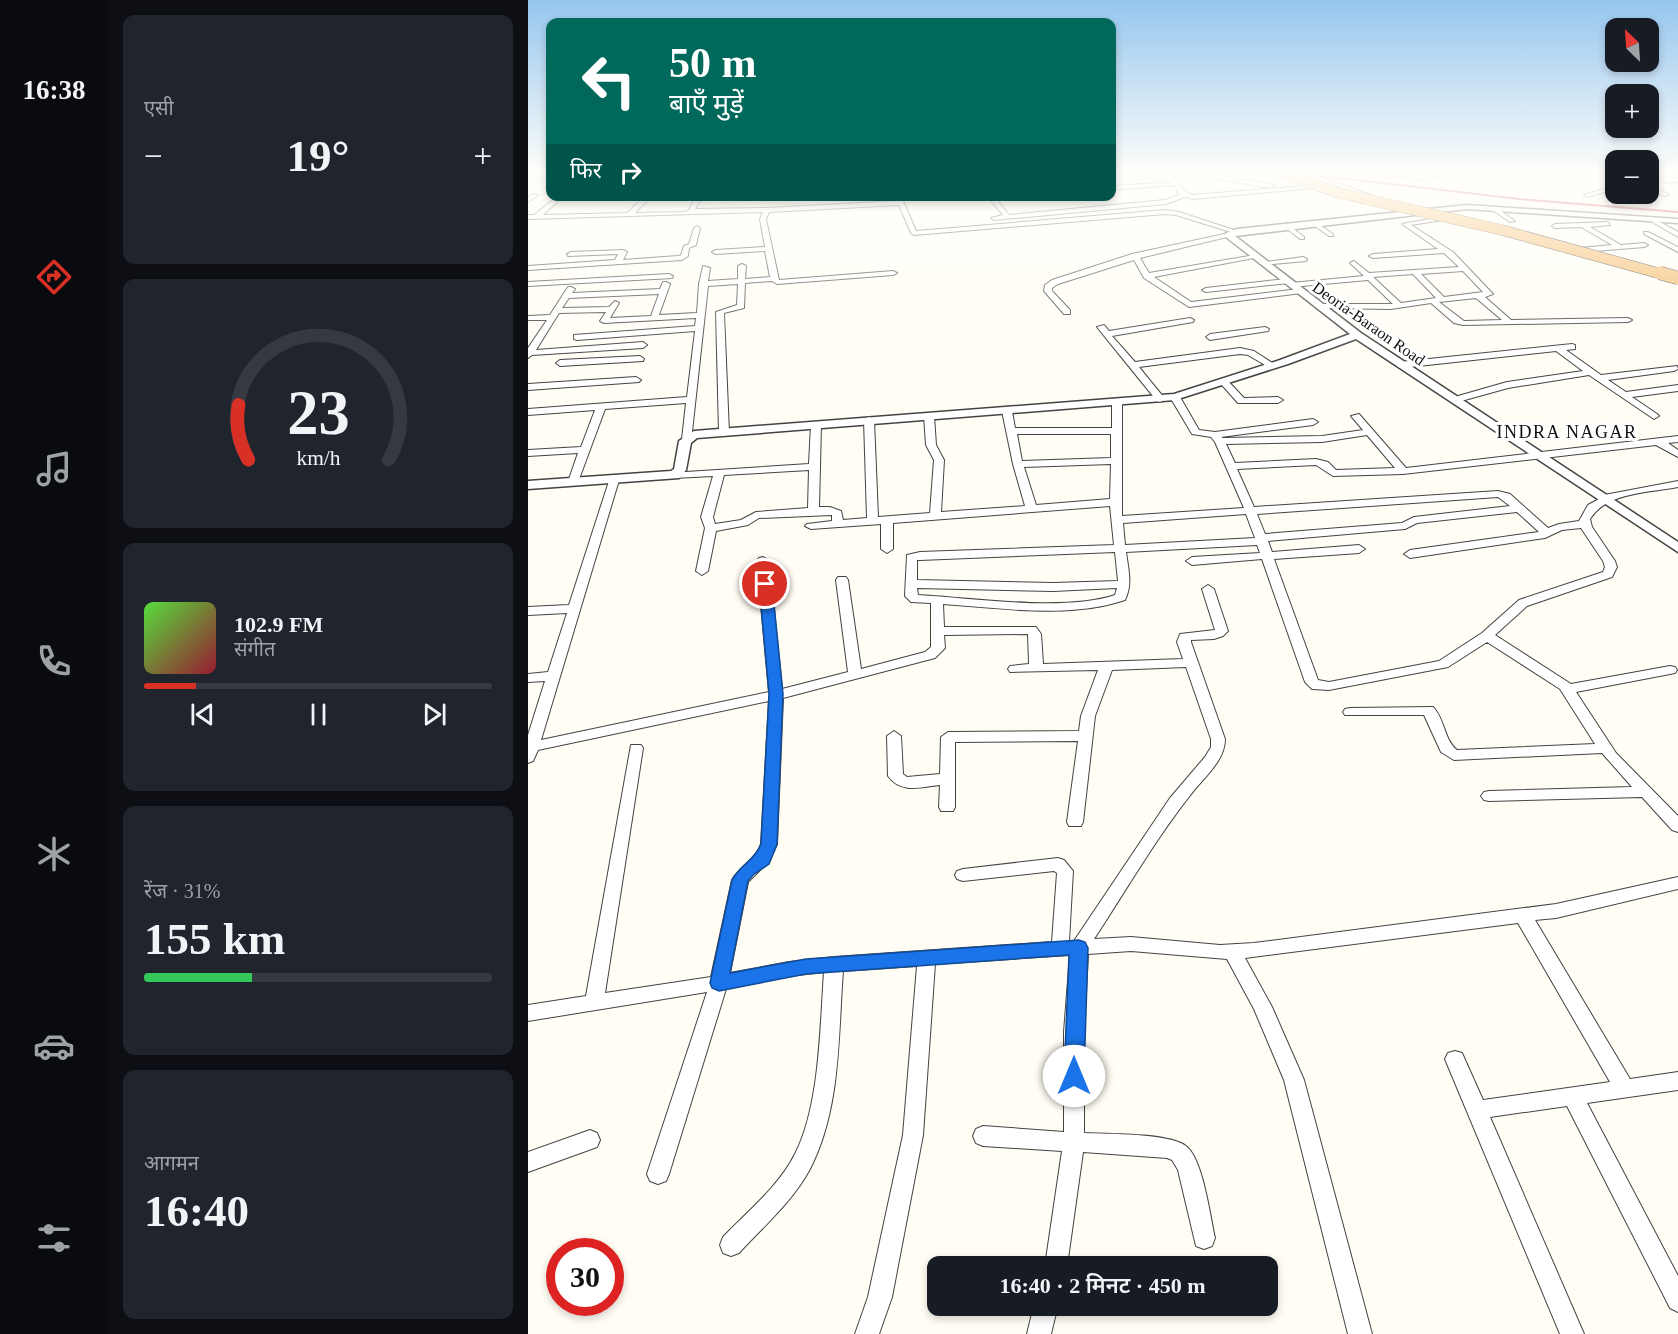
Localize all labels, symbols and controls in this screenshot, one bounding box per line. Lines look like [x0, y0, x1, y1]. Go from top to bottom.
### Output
north arrow [1605, 18, 1659, 72]
map controls [1605, 18, 1659, 204]
text: 50 m [669, 40, 757, 86]
icon: left [570, 42, 648, 120]
text: 16:38 [23, 75, 86, 105]
button: + [1605, 84, 1659, 138]
text: बाएँ मुड़ें [669, 89, 744, 119]
text: एसी [144, 97, 174, 119]
text: 19° [287, 131, 350, 181]
text: − [144, 138, 163, 174]
text: + [473, 138, 492, 174]
button: − [1605, 150, 1659, 204]
icon: right [614, 156, 647, 189]
text: फिर [570, 158, 602, 183]
icon: directions [33, 256, 75, 298]
street label: Deoria-Baraon Road [1309, 278, 1428, 368]
text: 23 [287, 378, 349, 447]
district label: INDRA NAGAR [1496, 422, 1638, 442]
text: km/h [296, 447, 340, 471]
icon: music [33, 448, 75, 490]
pin [739, 558, 790, 609]
icon: arrive [748, 567, 781, 600]
text: 102.9 FM [234, 612, 323, 637]
text: संगीत [234, 638, 275, 660]
icon: phone [33, 640, 75, 682]
icon: previous [186, 698, 219, 731]
icon: pause [302, 698, 335, 731]
icon: next [418, 698, 451, 731]
icon: climate [33, 833, 75, 875]
text: रेंज · 31% [144, 880, 220, 902]
text: 155 km [144, 914, 285, 964]
icon: car [33, 1025, 75, 1067]
position arrow [1042, 1044, 1106, 1108]
text: आगमन [144, 1152, 199, 1174]
text: 16:40 [144, 1186, 249, 1236]
icon: filters [33, 1217, 75, 1259]
speed limit sign: 30 [546, 1238, 624, 1316]
text: 16:40 · 2 मिनट · 450 m [1000, 1273, 1206, 1298]

